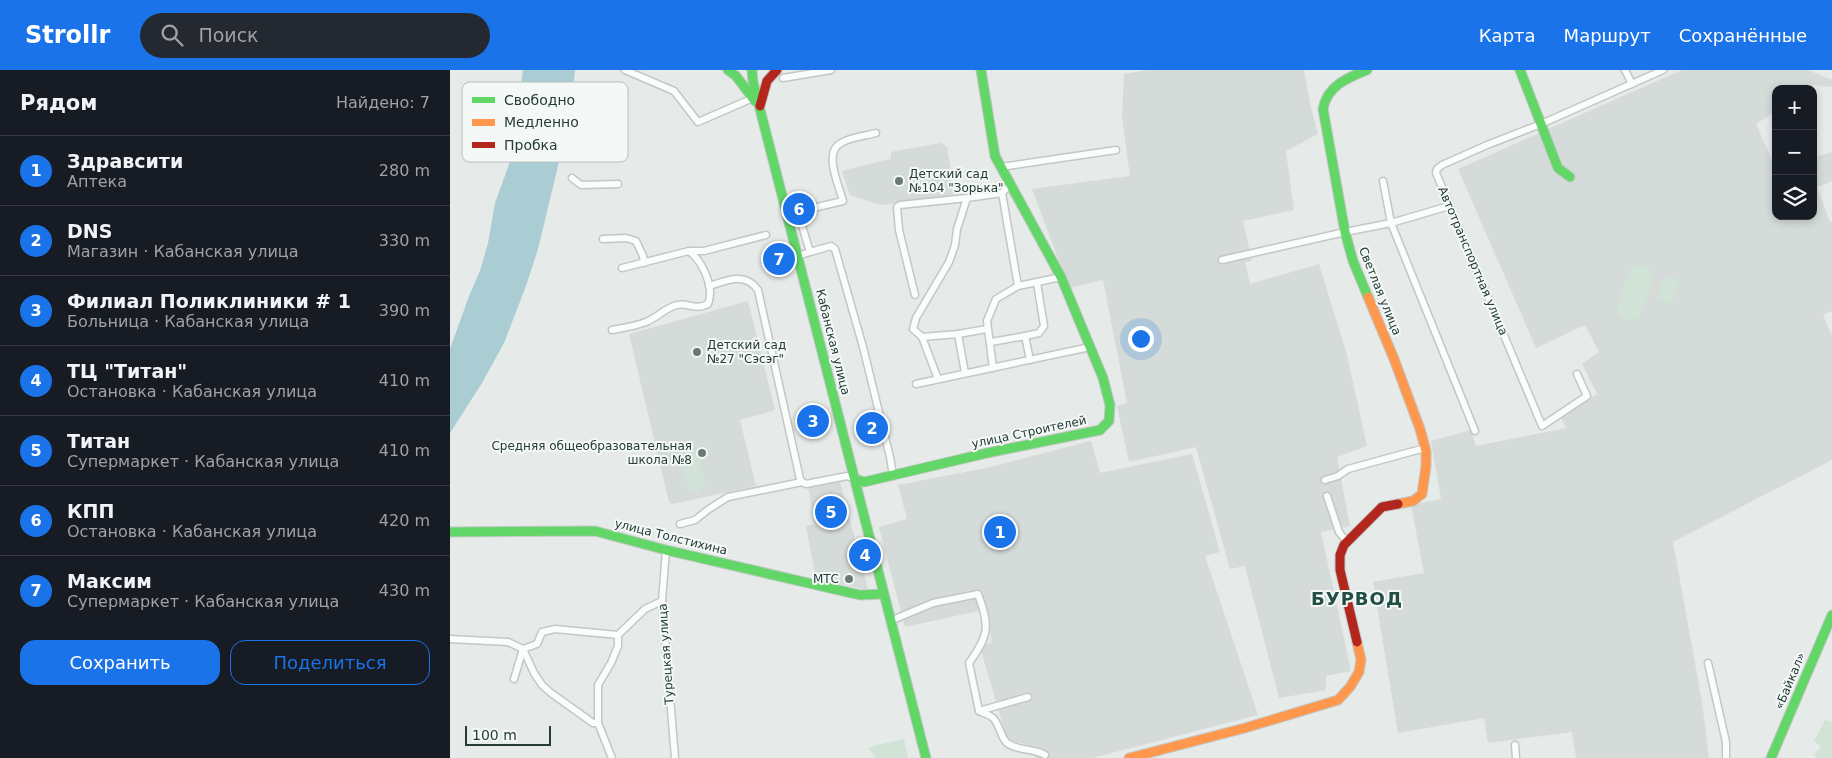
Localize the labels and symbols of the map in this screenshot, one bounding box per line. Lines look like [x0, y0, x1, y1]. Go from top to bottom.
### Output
legend [462, 82, 628, 162]
text: Свободно [504, 92, 575, 108]
text: Медленно [504, 114, 579, 130]
text: Пробка [504, 137, 558, 153]
place label: Детский сад №104 "Зорька" [909, 167, 1004, 195]
marker: Детский сад №104 "Зорька" [893, 175, 905, 187]
street label: Автотранспортная улица [1435, 185, 1511, 337]
pin: 6 [783, 190, 815, 228]
pin: 7 [763, 240, 795, 278]
street label: Светлая улица [1356, 245, 1404, 337]
street label: Кабанская улица [813, 288, 853, 396]
your location [1128, 326, 1154, 352]
place label: Детский сад №27 "Сэсэг" [707, 338, 786, 366]
marker: Детский сад №27 "Сэсэг" [691, 346, 703, 358]
pin: 3 [797, 402, 829, 440]
pin: 2 [856, 409, 888, 447]
street label: улица Строителей [970, 413, 1088, 451]
place label: Средняя общеобразовательная школа №8 [491, 439, 692, 467]
marker: Средняя общеобразовательная школа №8 [696, 447, 708, 459]
pin: 5 [815, 493, 847, 531]
pin: 1 [984, 513, 1016, 551]
street label: улица Толстихина [613, 516, 729, 558]
pin: 4 [849, 536, 881, 574]
place label: МТС [813, 572, 839, 586]
marker: МТС [843, 573, 855, 585]
district label: БУРВОД [1311, 588, 1403, 609]
street label: Турецкая улица [655, 603, 677, 706]
street label: «Байкал» [1772, 650, 1808, 712]
scale bar [465, 723, 551, 746]

